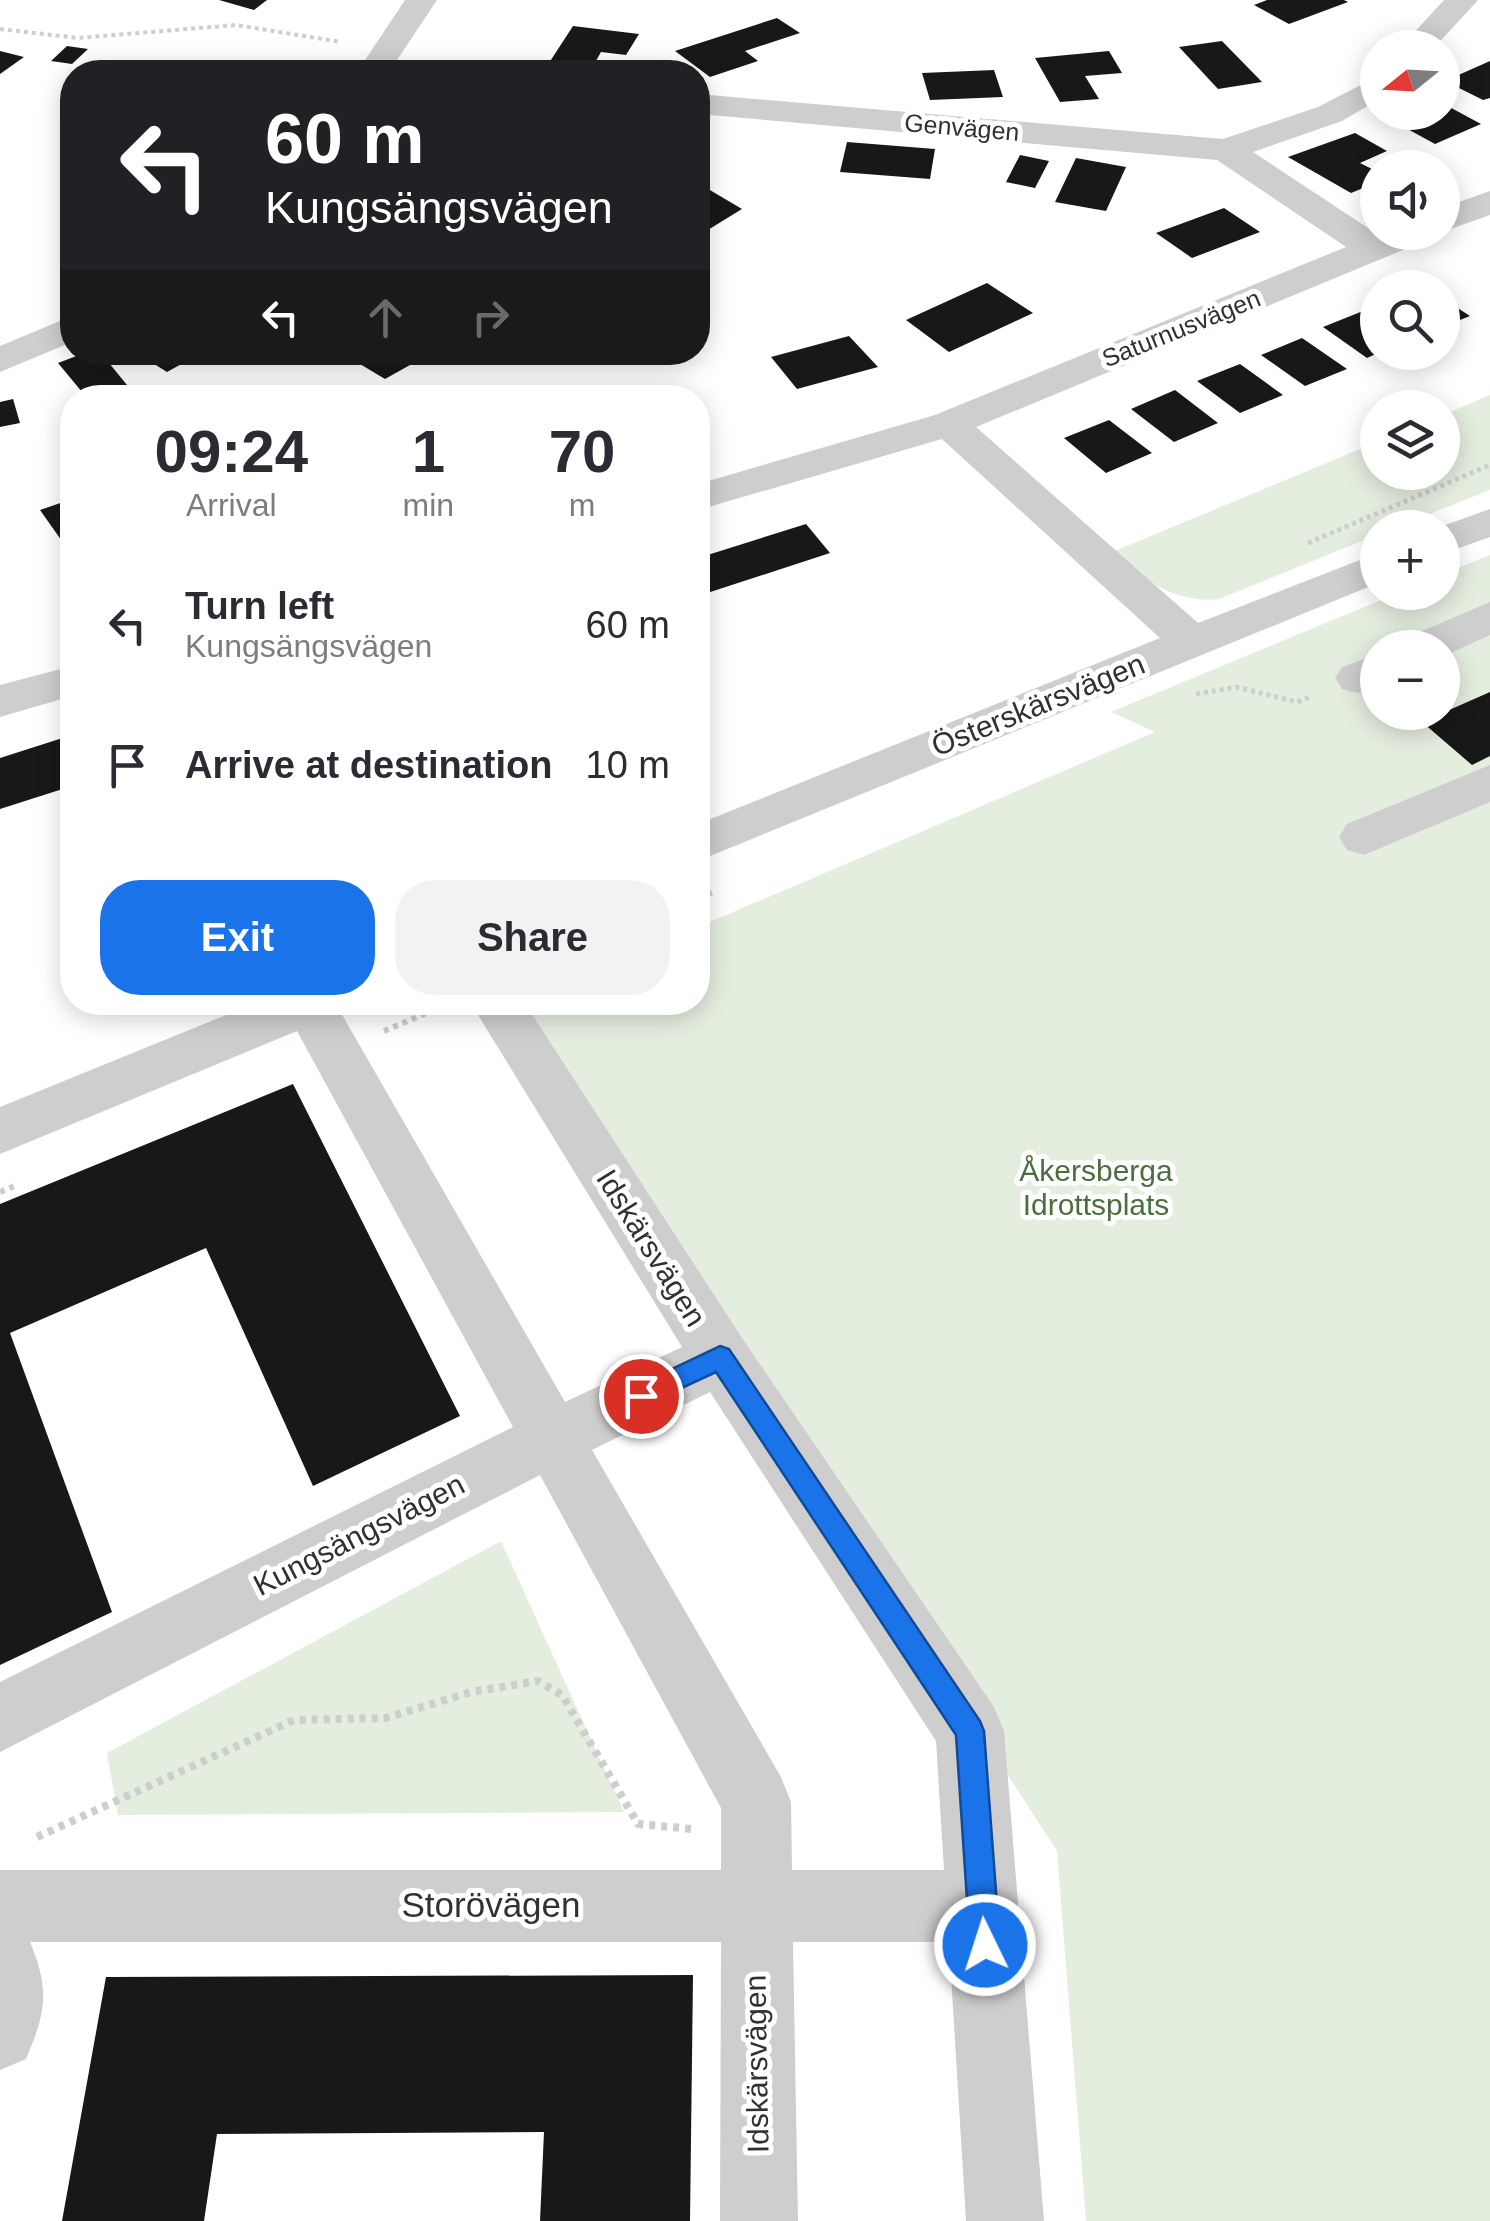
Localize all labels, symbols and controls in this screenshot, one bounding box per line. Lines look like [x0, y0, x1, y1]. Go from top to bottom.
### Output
north arrow [1360, 30, 1460, 130]
map controls [1360, 30, 1460, 730]
icon: left [100, 100, 230, 230]
text: 60 m [265, 100, 425, 178]
street label: Genvägen [903, 108, 1021, 146]
button: sound [1360, 150, 1460, 250]
text: Kungsängsvägen [265, 182, 613, 233]
button: search [1360, 270, 1460, 370]
street label: Saturnusvägen [1098, 284, 1264, 372]
icon: left [253, 290, 308, 345]
icon: ahead [358, 290, 413, 345]
icon: right [463, 290, 518, 345]
button: layers [1360, 390, 1460, 490]
text: 09:24 [155, 418, 308, 485]
text: 1 [412, 418, 445, 485]
text: 70 [549, 418, 615, 485]
text: Arrival [186, 487, 277, 523]
text: min [403, 487, 454, 523]
text: m [569, 487, 595, 523]
button: + [1360, 510, 1460, 610]
text: Turn left [185, 585, 334, 627]
icon: left [100, 598, 155, 653]
text: 60 m [586, 604, 670, 646]
text: Kungsängsvägen [185, 628, 432, 664]
button: − [1360, 630, 1460, 730]
street label: Österskärsvägen [927, 647, 1149, 762]
icon: arrive [100, 738, 155, 793]
text: Arrive at destination [185, 744, 552, 786]
text: 10 m [586, 744, 670, 786]
button: Exit [100, 880, 375, 995]
button: Share [395, 880, 670, 995]
park label: Åkersberga Idrottsplats [1019, 1154, 1173, 1221]
street label: Idskärsvägen [590, 1163, 713, 1332]
pin [599, 1354, 684, 1439]
icon: arrive [614, 1369, 669, 1424]
street label: Kungsängsvägen [248, 1467, 470, 1602]
street label: Storövägen [401, 1885, 581, 1924]
position arrow [933, 1893, 1037, 1997]
street label: Idskärsvägen [738, 1975, 775, 2154]

